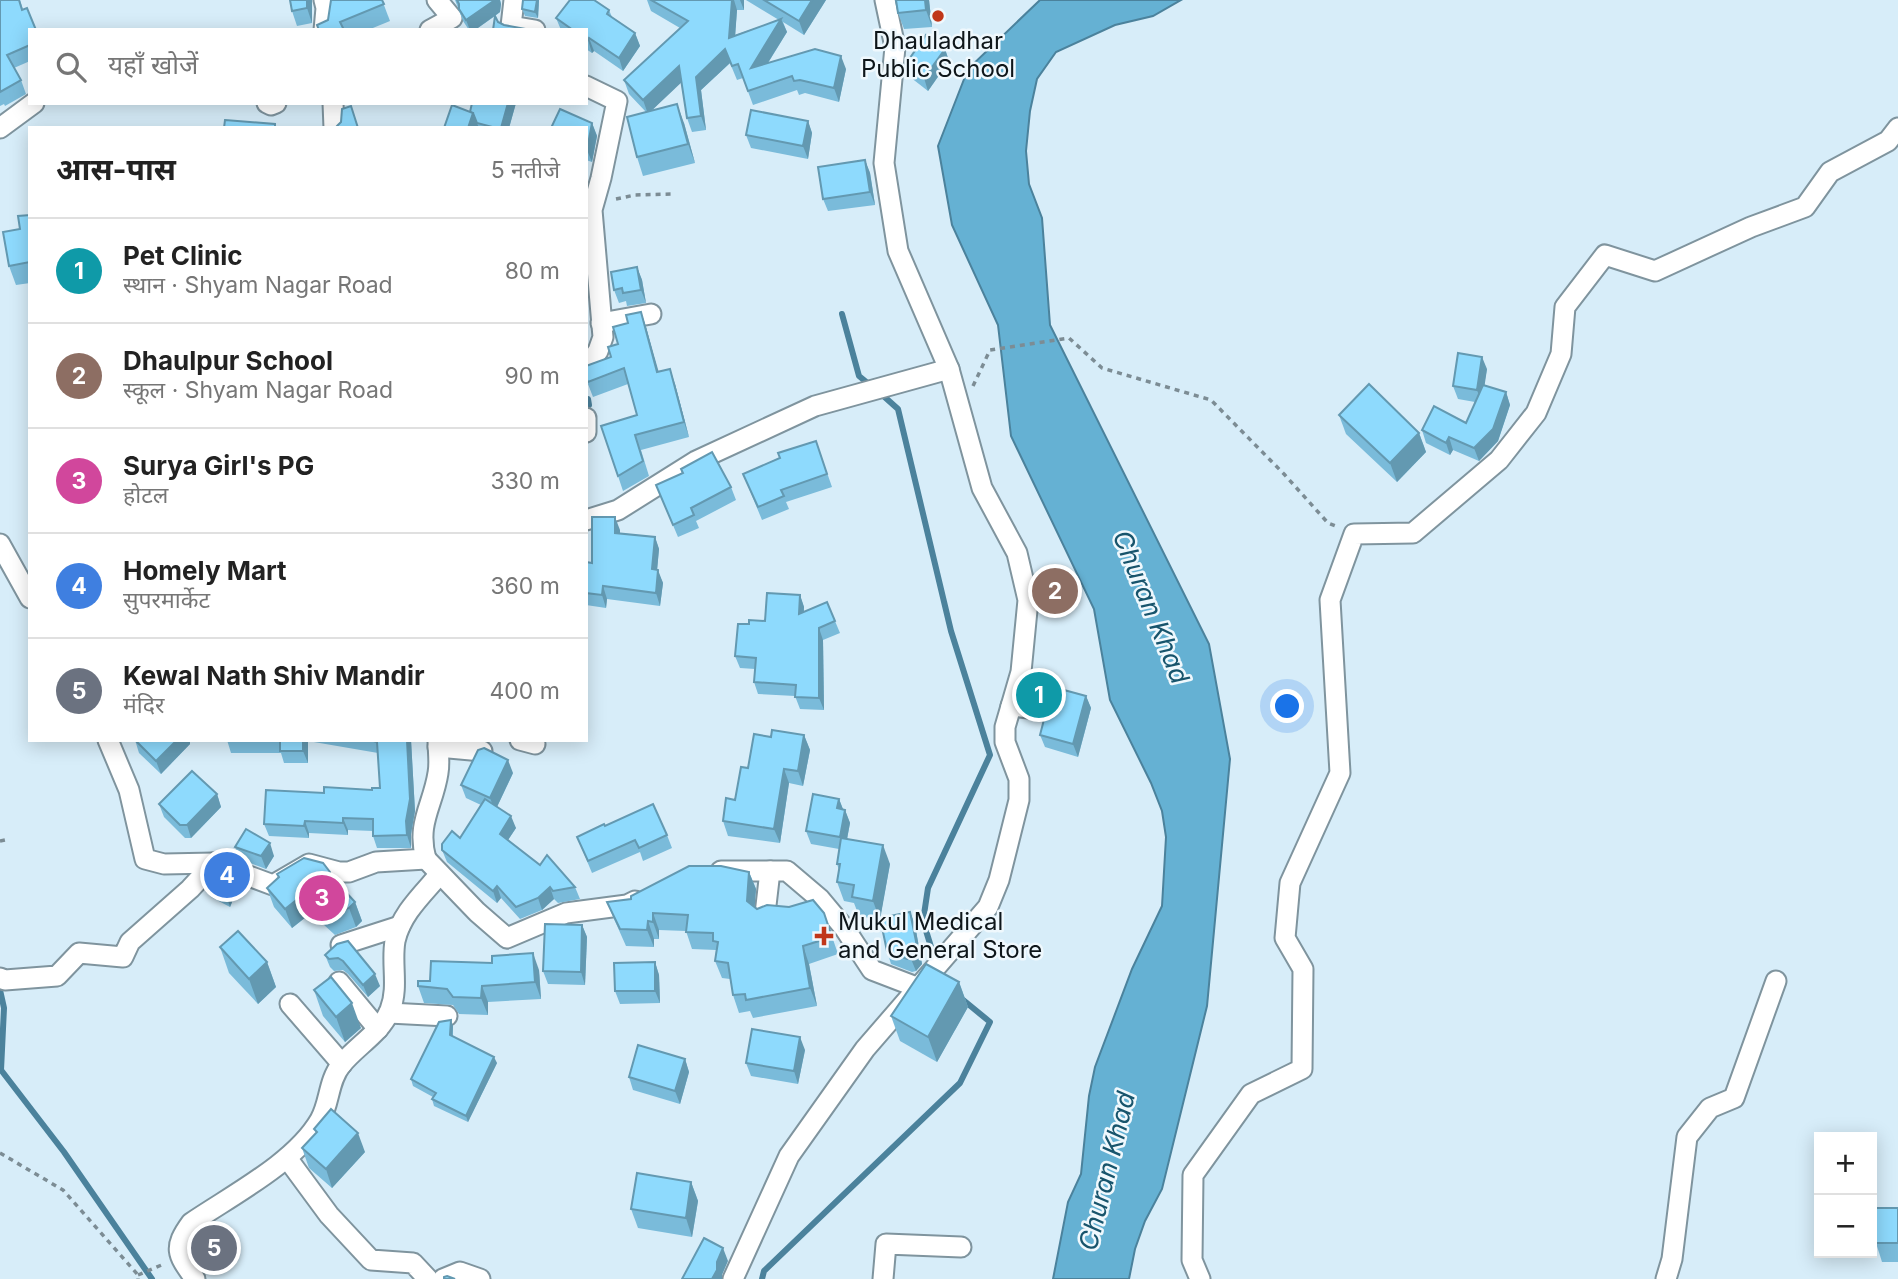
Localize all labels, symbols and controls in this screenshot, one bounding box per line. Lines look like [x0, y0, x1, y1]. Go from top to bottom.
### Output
marker: Dhauladhar Public School [930, 8, 946, 24]
place label: Dhauladhar Public School [861, 26, 1015, 83]
search box [28, 28, 588, 105]
icon: search [52, 48, 90, 86]
text: यहाँ खोजें [108, 49, 198, 80]
text: आस-पास [56, 151, 176, 187]
text: 5 नतीजे [491, 156, 560, 184]
text: Pet Clinic [123, 240, 243, 271]
text: 1 [74, 257, 84, 285]
text: 80 m [505, 257, 560, 285]
text: स्थान · Shyam Nagar Road [123, 271, 393, 299]
text: Dhaulpur School [123, 345, 333, 376]
text: 2 [72, 362, 86, 390]
text: 90 m [505, 362, 560, 390]
text: स्कूल · Shyam Nagar Road [123, 376, 393, 404]
text: Surya Girl's PG [123, 450, 314, 481]
text: 3 [72, 467, 86, 495]
text: 330 m [490, 467, 560, 495]
text: होटल [123, 481, 168, 509]
water label: Churan Khad [1107, 526, 1196, 688]
text: Homely Mart [123, 555, 287, 586]
pin: 2 [1032, 565, 1078, 617]
text: 4 [71, 572, 87, 600]
text: 360 m [490, 572, 560, 600]
text: सुपरमार्केट [123, 586, 210, 614]
text: Kewal Nath Shiv Mandir [123, 660, 425, 691]
pin: 1 [1016, 669, 1062, 721]
text: 5 [72, 677, 86, 705]
text: 400 m [490, 677, 560, 705]
your location [1270, 689, 1304, 723]
text: मंदिर [123, 691, 164, 719]
pin: 4 [204, 849, 250, 901]
pin: 3 [299, 872, 345, 924]
place label: Mukul Medical and General Store [838, 907, 1042, 964]
marker: Mukul Medical and General Store [816, 928, 832, 944]
water label: Churan Khad [1072, 1088, 1141, 1253]
map controls [1814, 1132, 1877, 1258]
button: + [1814, 1132, 1877, 1195]
button: − [1814, 1195, 1877, 1258]
pin: 5 [191, 1222, 237, 1274]

